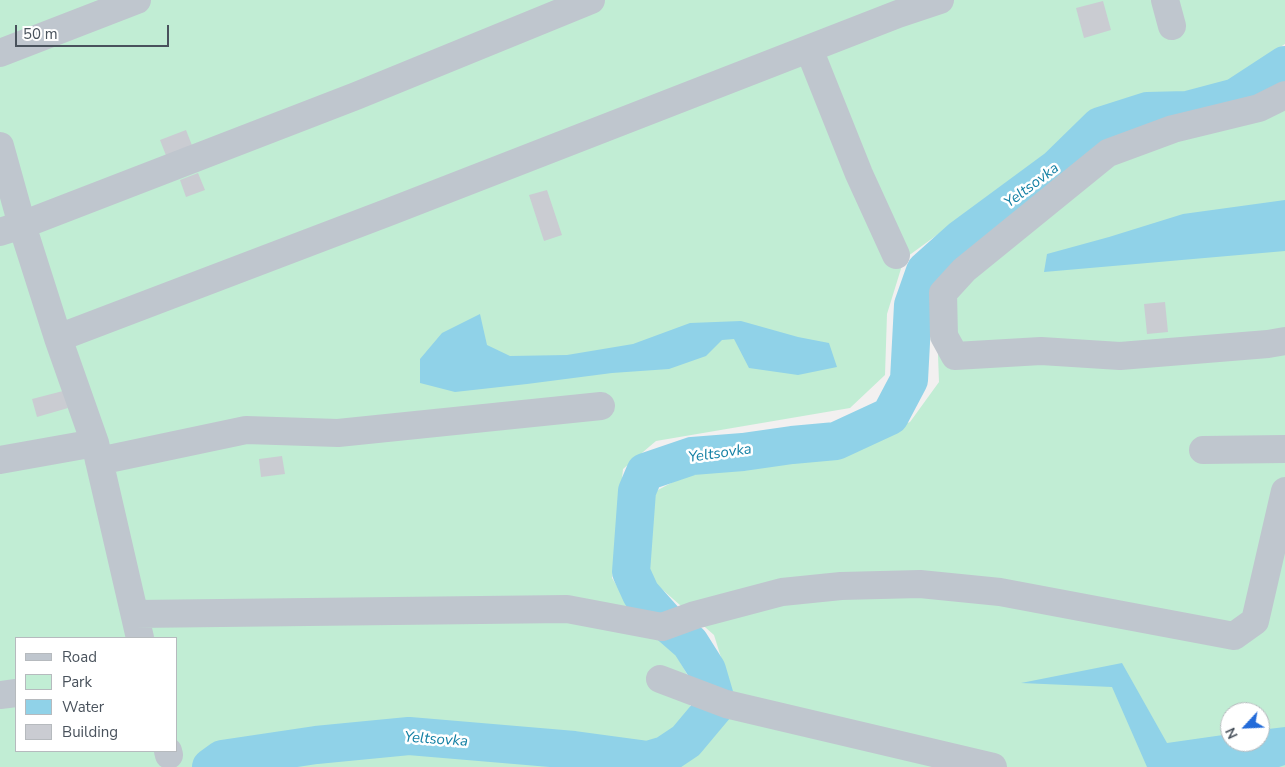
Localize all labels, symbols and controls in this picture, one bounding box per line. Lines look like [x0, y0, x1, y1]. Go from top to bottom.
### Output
scale bar [18, 15, 171, 47]
text: 50 m [23, 24, 58, 44]
water label: Yeltsovka [1001, 160, 1063, 212]
water label: Yeltsovka [687, 441, 753, 467]
legend [15, 637, 178, 752]
text: Road [62, 647, 97, 667]
text: Park [62, 672, 92, 692]
text: Water [62, 697, 104, 717]
north arrow [1220, 702, 1270, 752]
text: Building [62, 722, 118, 742]
text: N [1221, 724, 1243, 742]
water label: Yeltsovka [404, 729, 468, 751]

